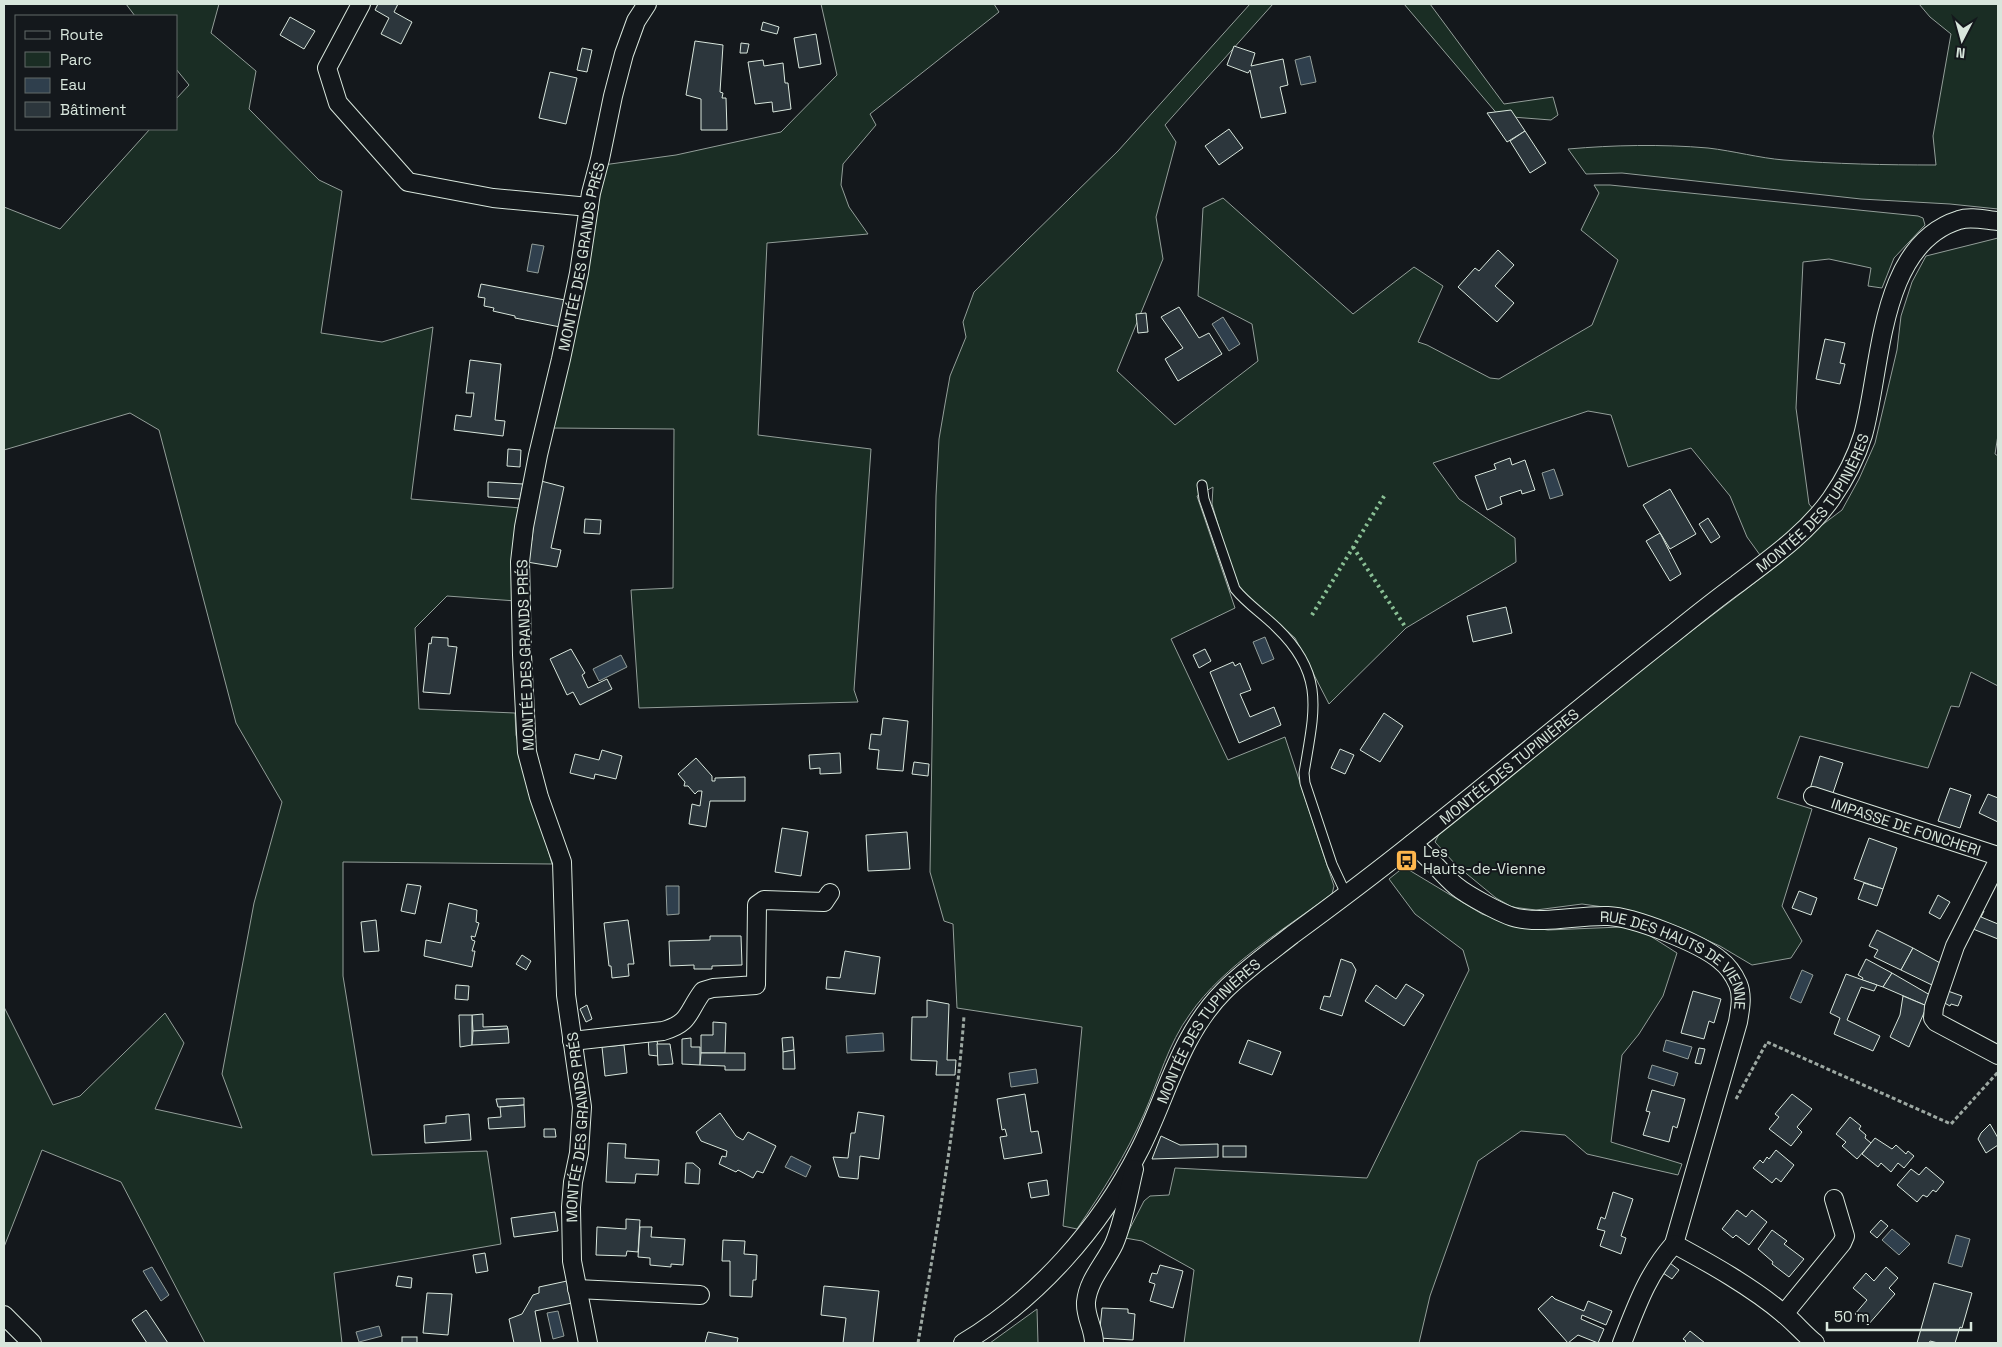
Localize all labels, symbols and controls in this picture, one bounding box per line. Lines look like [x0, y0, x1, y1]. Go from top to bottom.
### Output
legend [15, 15, 178, 130]
north arrow [1937, 15, 1987, 65]
text: Route [60, 25, 104, 44]
text: N [1955, 43, 1966, 62]
text: Parc [60, 50, 92, 69]
text: Eau [60, 75, 86, 94]
text: Bâtiment [60, 100, 126, 119]
street label: MONTÉE DES GRANDS PRÉS [553, 160, 608, 353]
street label: MONTÉE DES TUPINIÈRES [1752, 431, 1872, 576]
street label: MONTÉE DES GRANDS PRÉS [512, 559, 538, 751]
street label: MONTÉE DES TUPINIÈRES [1435, 704, 1582, 828]
street label: IMPASSE DE FONCHERI [1829, 793, 1984, 859]
place label: Les Hauts-de-Vienne [1423, 842, 1546, 878]
bus stop icon: Les Hauts-de-Vienne [1395, 848, 1419, 872]
street label: RUE DES HAUTS DE VIENNE [1600, 906, 1750, 1010]
street label: MONTÉE DES TUPINIÈRES [1152, 954, 1264, 1106]
street label: MONTÉE DES GRANDS PRÉS [561, 1031, 592, 1223]
scale bar [1827, 1300, 1971, 1332]
text: 50 m [1834, 1307, 1869, 1326]

